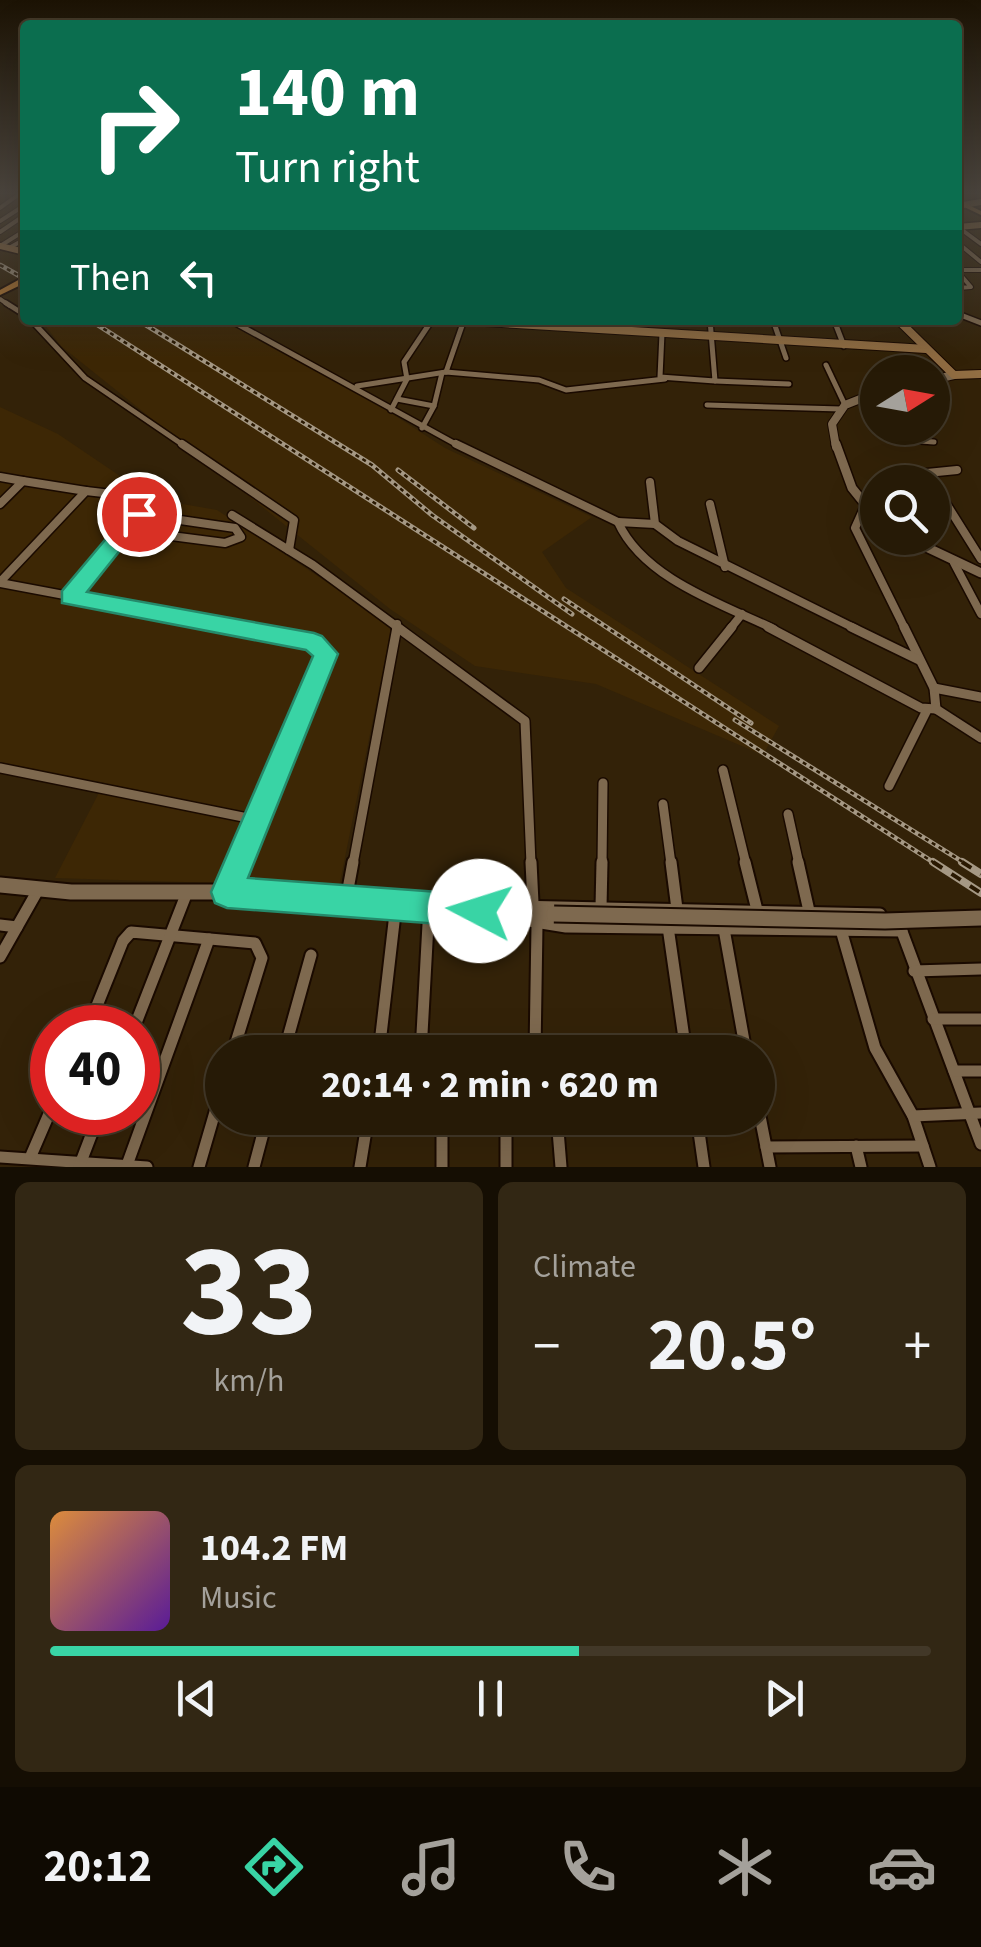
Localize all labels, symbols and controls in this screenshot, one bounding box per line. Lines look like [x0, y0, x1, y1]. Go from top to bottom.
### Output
text: 140 m [235, 43, 420, 143]
icon: right [70, 60, 200, 190]
text: Turn right [235, 136, 420, 200]
icon: left [171, 250, 226, 305]
text: Then [70, 251, 151, 305]
north arrow [860, 355, 950, 445]
map controls [860, 355, 950, 555]
button: search [860, 465, 950, 555]
pin [97, 472, 182, 557]
icon: arrive [112, 487, 167, 542]
position arrow [428, 859, 532, 963]
speed limit sign: 40 [30, 1005, 160, 1135]
text: 20:14 · 2 min · 620 m [321, 1058, 659, 1112]
text: 33 [180, 1200, 318, 1385]
text: Climate [533, 1244, 636, 1290]
text: 20.5° [648, 1292, 816, 1399]
text: − [533, 1308, 560, 1386]
text: + [904, 1308, 931, 1386]
text: km/h [214, 1358, 284, 1404]
text: 104.2 FM [200, 1521, 348, 1575]
text: Music [200, 1575, 277, 1621]
icon: previous [169, 1671, 224, 1726]
icon: pause [463, 1671, 518, 1726]
icon: next [757, 1671, 812, 1726]
icon: directions [239, 1832, 309, 1902]
icon: music [396, 1832, 466, 1902]
icon: phone [553, 1832, 623, 1902]
icon: climate [710, 1832, 780, 1902]
icon: car [867, 1832, 937, 1902]
text: 20:12 [44, 1835, 152, 1899]

